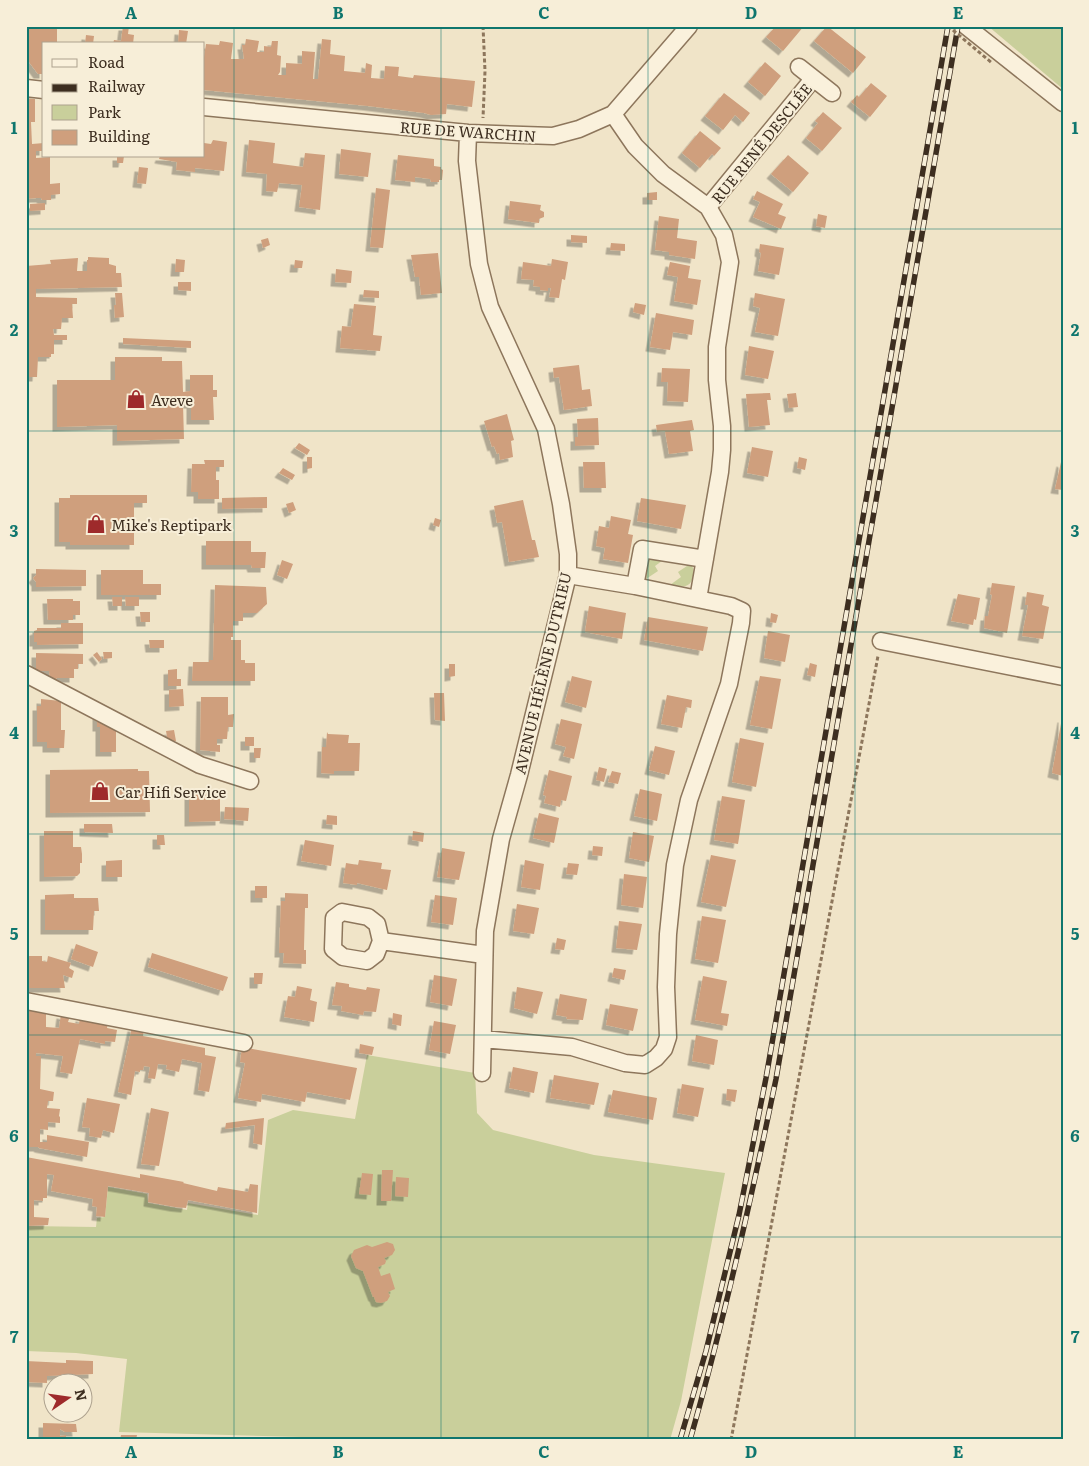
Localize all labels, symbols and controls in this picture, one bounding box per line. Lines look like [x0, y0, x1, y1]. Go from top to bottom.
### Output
text: A [125, 0, 137, 24]
text: B [332, 0, 344, 24]
text: C [538, 0, 550, 24]
text: D [745, 0, 757, 24]
text: E [953, 0, 964, 24]
legend [42, 42, 205, 158]
text: Road [88, 50, 124, 73]
text: Railway [88, 74, 146, 97]
street label: RUE RENÉ DESCLÉE [705, 78, 817, 208]
text: Park [88, 100, 122, 123]
text: 1 [11, 115, 18, 139]
street label: RUE DE WARCHIN [399, 115, 537, 147]
text: 1 [1072, 115, 1079, 139]
text: Building [88, 124, 150, 147]
text: 2 [10, 317, 19, 341]
text: 2 [1071, 317, 1080, 341]
shop icon: Aveve [125, 388, 147, 410]
place label: Aveve [151, 388, 193, 411]
shop icon: Mike's Reptipark [85, 513, 107, 535]
place label: Mike's Reptipark [111, 513, 232, 536]
text: 3 [10, 518, 19, 542]
text: 3 [1071, 518, 1080, 542]
street label: AVENUE HÉLÈNE DUTRIEU [508, 570, 576, 776]
text: 4 [9, 720, 19, 744]
text: 4 [1070, 720, 1080, 744]
shop icon: Car Hifi Service [89, 780, 111, 802]
place label: Car Hifi Service [115, 780, 227, 803]
text: 5 [10, 921, 19, 945]
text: 5 [1071, 921, 1080, 945]
text: 6 [9, 1123, 19, 1147]
text: 6 [1070, 1123, 1080, 1147]
text: 7 [10, 1324, 19, 1348]
text: 7 [1071, 1324, 1080, 1348]
north arrow [42, 1374, 92, 1424]
text: N [71, 1387, 93, 1403]
text: A [125, 1439, 137, 1463]
text: B [332, 1439, 344, 1463]
text: C [538, 1439, 550, 1463]
text: D [745, 1439, 757, 1463]
text: E [953, 1439, 964, 1463]

